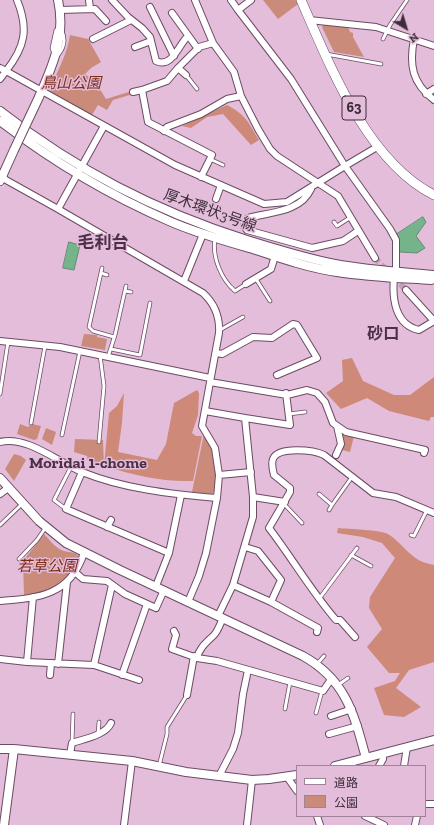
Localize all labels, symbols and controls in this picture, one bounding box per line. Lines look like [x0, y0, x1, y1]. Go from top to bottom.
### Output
north arrow [386, 8, 426, 48]
text: N [406, 30, 421, 46]
park label: 鳥山公園 [41, 75, 101, 93]
road number: 63 [342, 96, 366, 120]
street label: 厚木環状3号線 [161, 186, 259, 236]
district label: 毛利台 [78, 233, 128, 253]
district label: 砂口 [367, 324, 399, 344]
district label: Moridai 1-chome [29, 453, 147, 473]
park label: 若草公園 [17, 558, 77, 576]
legend [296, 765, 426, 817]
text: 道路 [334, 776, 358, 790]
text: 公園 [334, 796, 358, 810]

